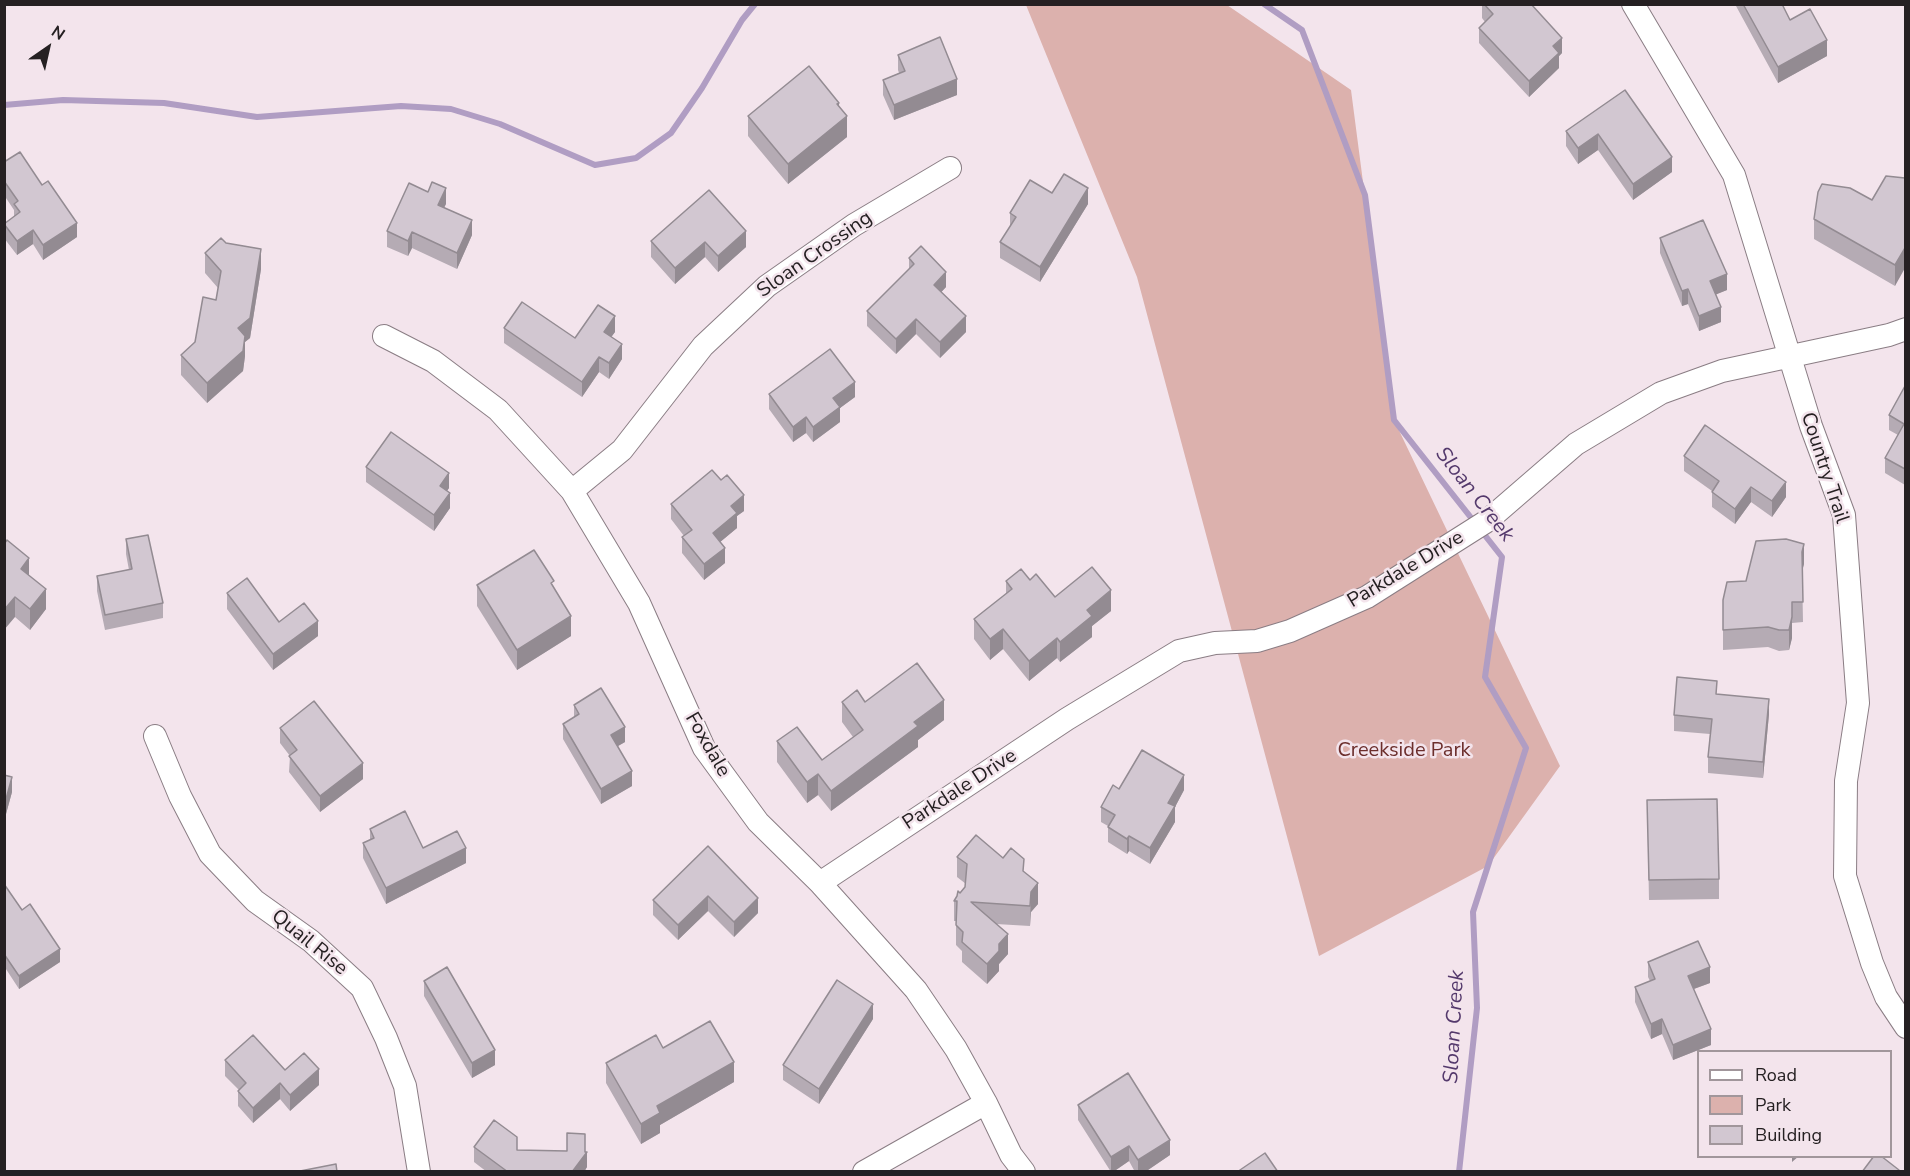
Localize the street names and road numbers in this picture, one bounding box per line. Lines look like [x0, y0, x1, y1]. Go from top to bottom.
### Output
street label: Sloan Crossing [753, 206, 877, 304]
street label: Country Trail [1795, 409, 1853, 527]
street label: Parkdale Drive [1344, 526, 1468, 614]
street label: Foxdale [679, 708, 735, 782]
street label: Parkdale Drive [899, 744, 1021, 836]
street label: Quail Rise [266, 905, 352, 981]

